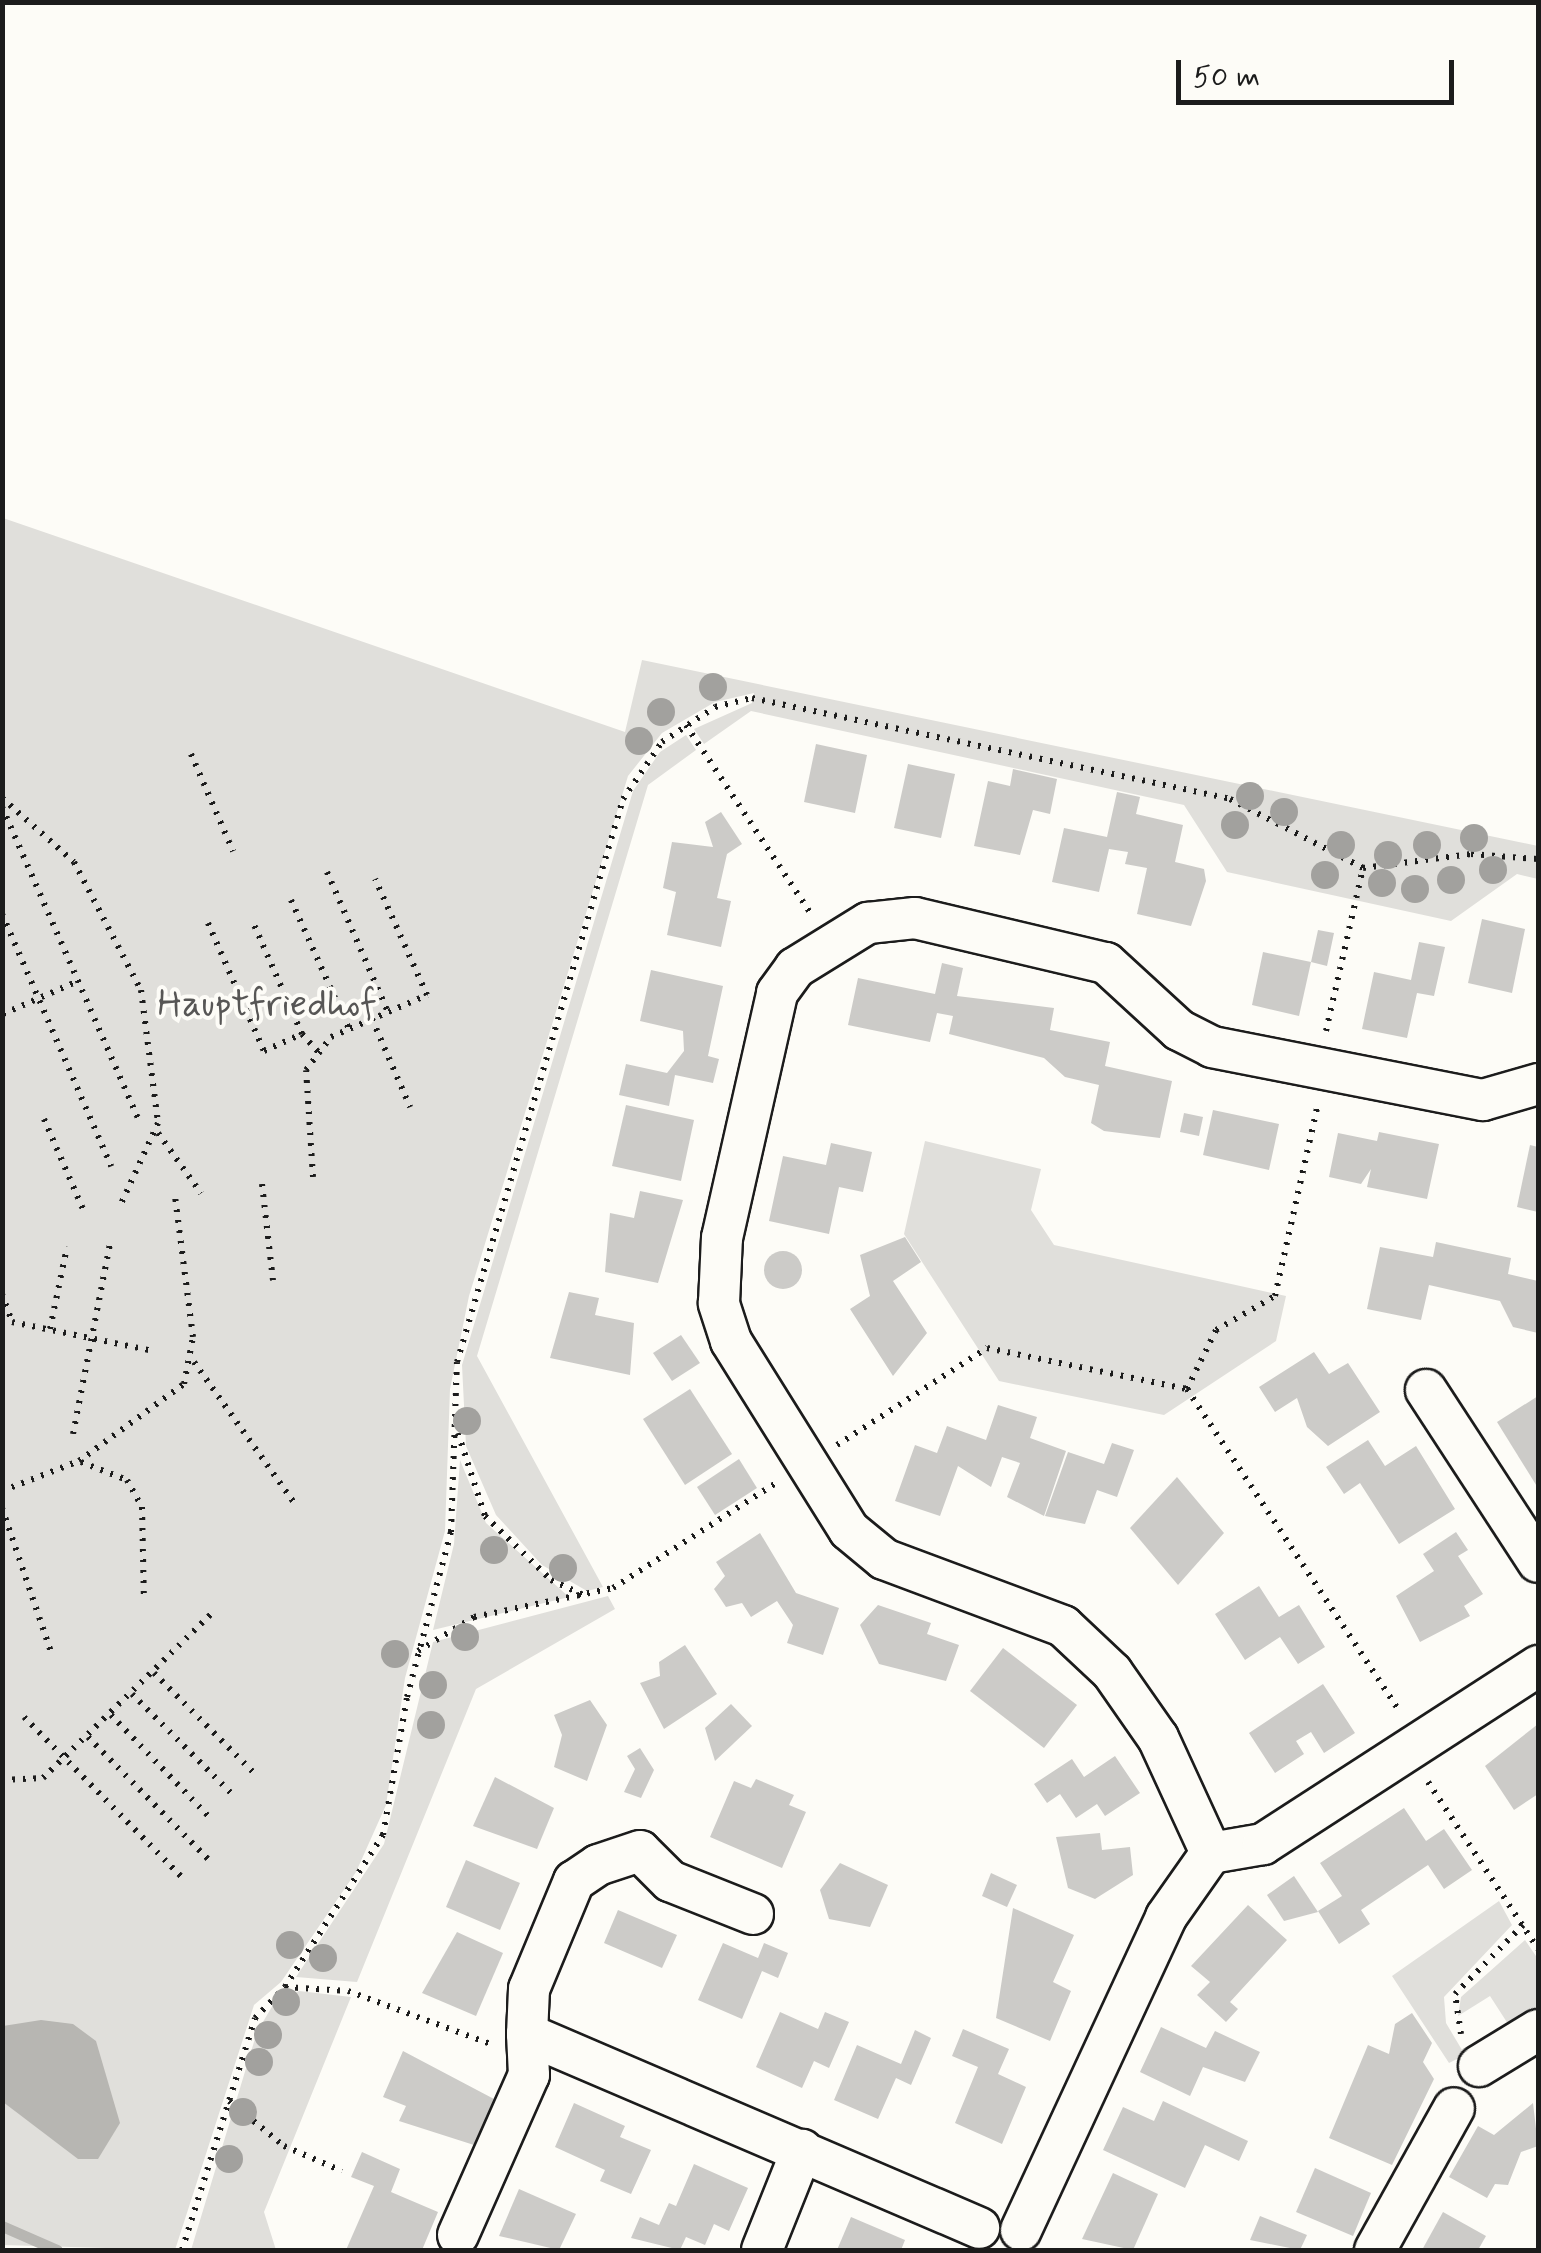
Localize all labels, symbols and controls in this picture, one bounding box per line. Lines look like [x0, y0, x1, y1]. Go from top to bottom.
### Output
scale bar [1181, 40, 1458, 102]
text: 50 m [1193, 58, 1260, 97]
park label: Hauptfriedhof [157, 982, 377, 1028]

